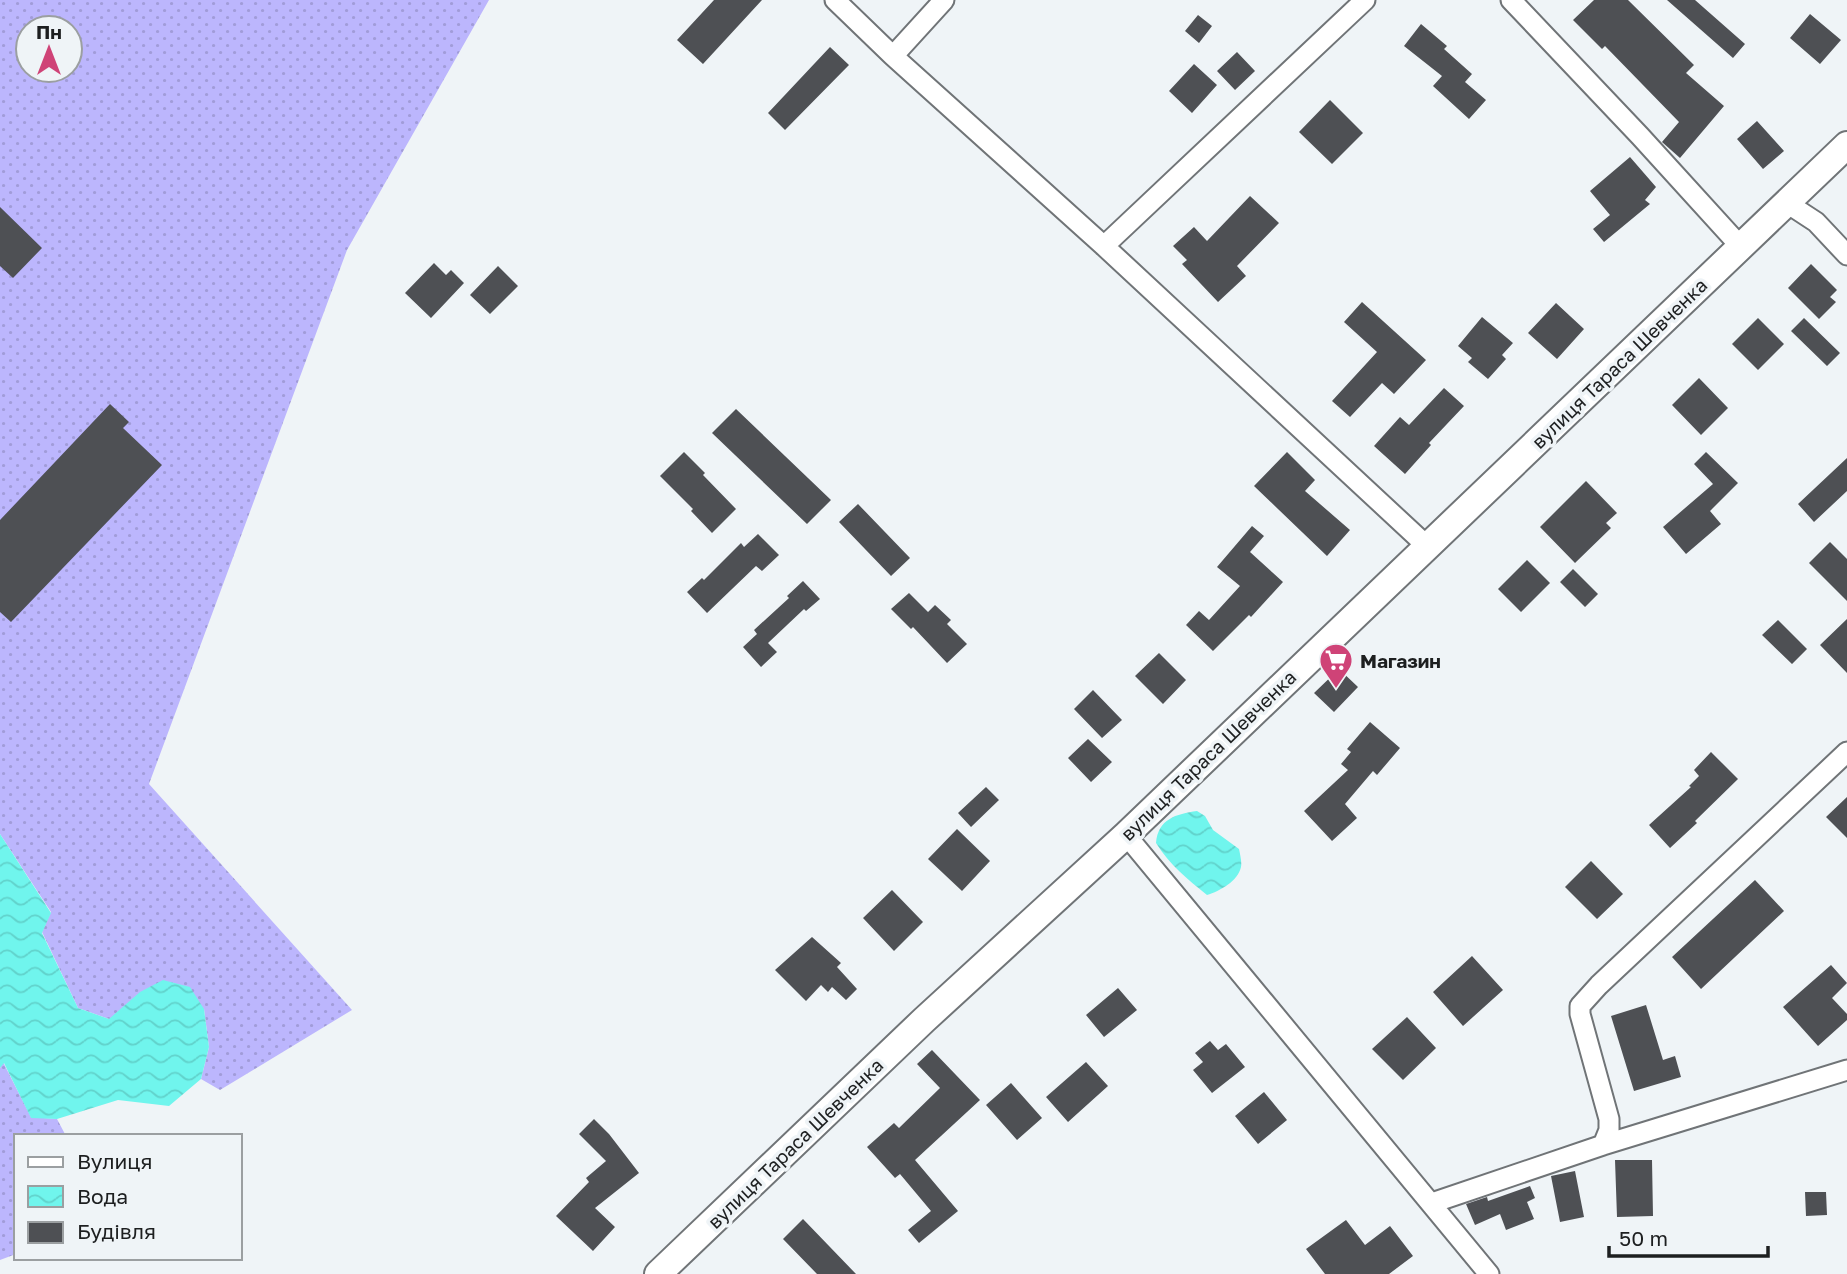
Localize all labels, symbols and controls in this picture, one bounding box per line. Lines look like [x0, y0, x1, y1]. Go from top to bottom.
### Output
north arrow [14, 14, 84, 84]
text: Пн [36, 20, 62, 43]
street label: вулиця Тараса Шевченка [1527, 273, 1711, 453]
supermarket icon: Магазин [1317, 641, 1355, 690]
place label: Магазин [1360, 649, 1441, 672]
street label: вулиця Тараса Шевченка [1116, 665, 1300, 845]
street label: вулиця Тараса Шевченка [703, 1053, 887, 1233]
legend [14, 1134, 242, 1260]
text: Вулиця [77, 1148, 153, 1174]
text: Вода [77, 1183, 128, 1209]
scale bar [1609, 1214, 1768, 1258]
text: Будівля [77, 1218, 156, 1244]
text: 50 m [1619, 1225, 1668, 1251]

